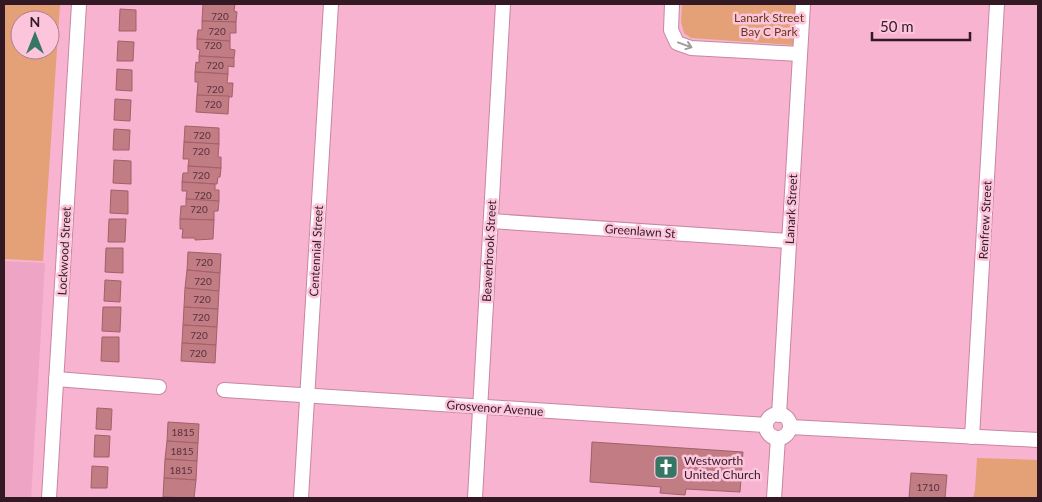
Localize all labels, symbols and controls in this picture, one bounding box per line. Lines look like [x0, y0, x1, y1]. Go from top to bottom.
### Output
north arrow [10, 10, 60, 60]
house number: 720 [211, 10, 229, 22]
park label: Lanark Street Bay C Park [734, 10, 805, 39]
scale bar [872, 10, 970, 42]
text: N [30, 13, 40, 30]
text: 50 m [880, 17, 914, 35]
house number: 720 [208, 25, 226, 37]
house number: 720 [204, 39, 222, 51]
one-way arrow [677, 41, 692, 50]
house number: 720 [206, 59, 224, 71]
house number: 720 [206, 83, 224, 95]
house number: 720 [204, 98, 222, 110]
house number: 720 [193, 129, 211, 141]
house number: 720 [192, 145, 210, 157]
house number: 720 [192, 169, 210, 181]
street label: Lanark Street [782, 173, 800, 244]
street label: Renfrew Street [975, 180, 995, 260]
house number: 720 [194, 189, 212, 201]
street label: Beaverbrook Street [479, 199, 499, 302]
house number: 720 [190, 203, 208, 215]
street label: Centennial Street [306, 204, 326, 297]
street label: Lockwood Street [54, 206, 74, 296]
street label: Greenlawn St [604, 221, 676, 241]
house number: 720 [195, 256, 213, 268]
house number: 720 [194, 275, 212, 287]
house number: 720 [193, 293, 211, 305]
house number: 720 [192, 311, 210, 323]
house number: 720 [190, 329, 208, 341]
house number: 720 [189, 347, 207, 359]
street label: Grosvenor Avenue [446, 397, 544, 419]
house number: 1815 [171, 426, 195, 438]
house number: 1815 [170, 445, 194, 457]
place label: Westworth United Church [684, 453, 761, 482]
church icon: Westworth United Church [653, 454, 679, 480]
house number: 1815 [169, 464, 193, 476]
house number: 1710 [916, 481, 940, 493]

